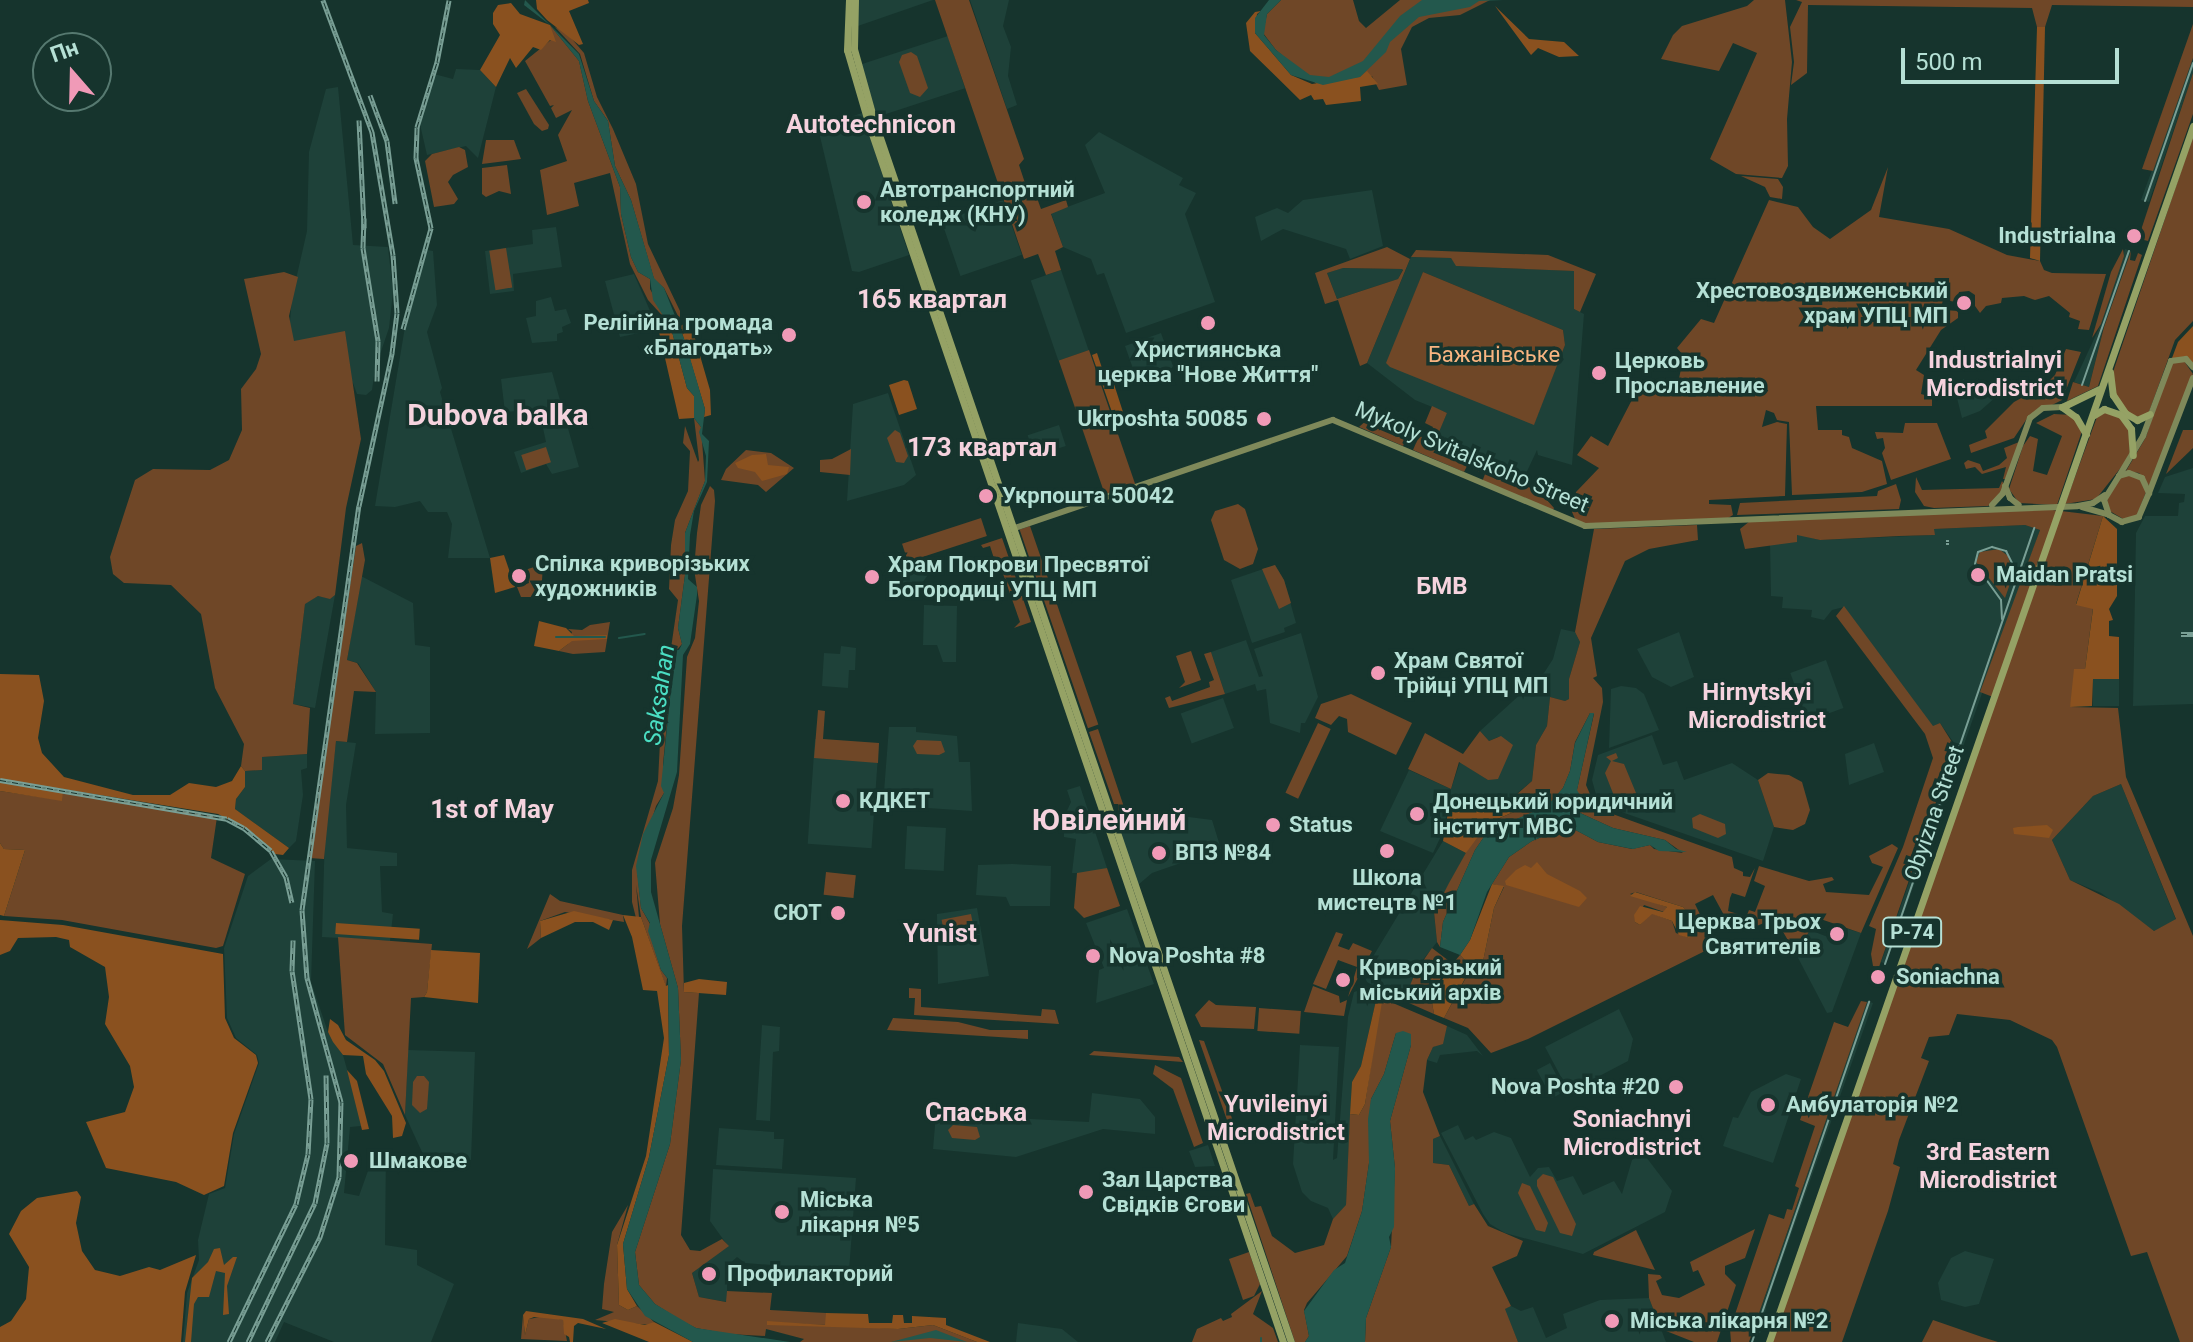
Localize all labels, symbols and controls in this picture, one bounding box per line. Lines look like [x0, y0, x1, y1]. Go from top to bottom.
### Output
north arrow [32, 32, 112, 112]
scale bar [1905, 32, 2123, 82]
text: Пн [47, 34, 82, 67]
text: 500 m [1915, 48, 1982, 76]
district label: Autotechnicon [786, 109, 956, 141]
place label: Автотранспортний коледж (КНУ) [880, 176, 1075, 228]
marker: Автотранспортний коледж (КНУ) [855, 193, 873, 211]
place label: Industrialna [1998, 223, 2116, 249]
marker: Industrialna [2123, 225, 2145, 247]
place label: Хрестовоздвиженський храм УПЦ МП [1696, 277, 1948, 328]
district label: 165 квартал [857, 284, 1007, 316]
marker: Хрестовоздвиженський храм УПЦ МП [1955, 294, 1973, 312]
place label: Релігійна громада «Благодать» [583, 309, 773, 360]
marker: Християнська церква "Нове Життя" [1199, 314, 1217, 332]
marker: Релігійна громада «Благодать» [780, 326, 798, 344]
place label: Християнська церква "Нове Життя" [1098, 336, 1318, 388]
park label: Бажанівське [1428, 342, 1560, 368]
place label: Церковь Прославление [1615, 347, 1765, 398]
district label: Industrialnyi Microdistrict [1926, 347, 2064, 403]
marker: Церковь Прославление [1590, 364, 1608, 382]
street label: Mykoly Svitalskoho Street [1351, 396, 1593, 518]
district label: Dubova balka [407, 397, 589, 433]
place label: Ukrposhta 50085 [1077, 406, 1248, 432]
marker: Ukrposhta 50085 [1255, 410, 1273, 428]
district label: 173 квартал [907, 432, 1057, 464]
place label: Укрпошта 50042 [1002, 483, 1174, 509]
marker: Укрпошта 50042 [977, 487, 995, 505]
place label: Спілка криворізьких художників [535, 550, 750, 602]
place label: Храм Покрови Пресвятої Богородиці УПЦ МП [888, 551, 1149, 602]
place label: Maidan Pratsi [1996, 562, 2133, 588]
marker: Maidan Pratsi [1967, 564, 1989, 586]
marker: Спілка криворізьких художників [510, 567, 528, 585]
marker: Храм Покрови Пресвятої Богородиці УПЦ МП [863, 568, 881, 586]
district label: БМВ [1416, 573, 1468, 601]
water label: Saksahan [639, 643, 681, 747]
place label: Храм Святої Трійці УПЦ МП [1394, 647, 1548, 698]
marker: Храм Святої Трійці УПЦ МП [1369, 664, 1387, 682]
district label: Hirnytskyi Microdistrict [1688, 679, 1826, 735]
street label: Obyizna Street [1898, 742, 1970, 884]
place label: КДКЕТ [859, 788, 930, 814]
place label: Донецький юридичний інститут МВС [1433, 788, 1673, 840]
marker: КДКЕТ [834, 792, 852, 810]
district label: 1st of May [430, 794, 554, 826]
district label: Ювілейний [1032, 802, 1186, 838]
marker: Донецький юридичний інститут МВС [1408, 805, 1426, 823]
place label: Status [1289, 812, 1353, 838]
marker: Status [1264, 816, 1282, 834]
place label: ВПЗ №84 [1175, 840, 1271, 866]
marker: Школа мистецтв №1 [1378, 842, 1396, 860]
marker: ВПЗ №84 [1150, 844, 1168, 862]
place label: Школа мистецтв №1 [1317, 864, 1457, 916]
place label: СЮТ [773, 900, 822, 926]
marker: СЮТ [829, 904, 847, 922]
place label: Церква Трьох Святителів [1677, 908, 1821, 960]
road number: Р-74 [1882, 916, 1942, 948]
district label: Yunist [903, 918, 977, 950]
marker: Церква Трьох Святителів [1828, 925, 1846, 943]
place label: Nova Poshta #8 [1109, 943, 1265, 969]
marker: Nova Poshta #8 [1084, 947, 1102, 965]
place label: Криворізький міський архів [1359, 954, 1502, 1006]
place label: Soniachna [1896, 964, 2000, 990]
marker: Soniachna [1867, 966, 1889, 988]
marker: Криворізький міський архів [1334, 971, 1352, 989]
place label: Nova Poshta #20 [1491, 1074, 1660, 1100]
marker: Nova Poshta #20 [1667, 1078, 1685, 1096]
district label: Yuvileinyi Microdistrict [1207, 1091, 1345, 1147]
place label: Амбулаторія №2 [1786, 1092, 1959, 1118]
marker: Амбулаторія №2 [1757, 1094, 1779, 1116]
district label: Спаська [925, 1097, 1027, 1129]
district label: Soniachnyi Microdistrict [1563, 1106, 1701, 1162]
district label: 3rd Eastern Microdistrict [1919, 1139, 2057, 1195]
place label: Шмакове [369, 1148, 467, 1174]
marker: Шмакове [340, 1150, 362, 1172]
place label: Зал Царства Свідків Єгови [1102, 1166, 1245, 1218]
marker: Зал Царства Свідків Єгови [1077, 1183, 1095, 1201]
place label: Міська лікарня №5 [800, 1186, 920, 1238]
marker: Міська лікарня №5 [771, 1201, 793, 1223]
place label: Профилакторий [727, 1261, 893, 1287]
marker: Профилакторий [698, 1263, 720, 1285]
place label: Міська лікарня №2 [1630, 1308, 1828, 1334]
marker: Міська лікарня №2 [1601, 1310, 1623, 1332]

